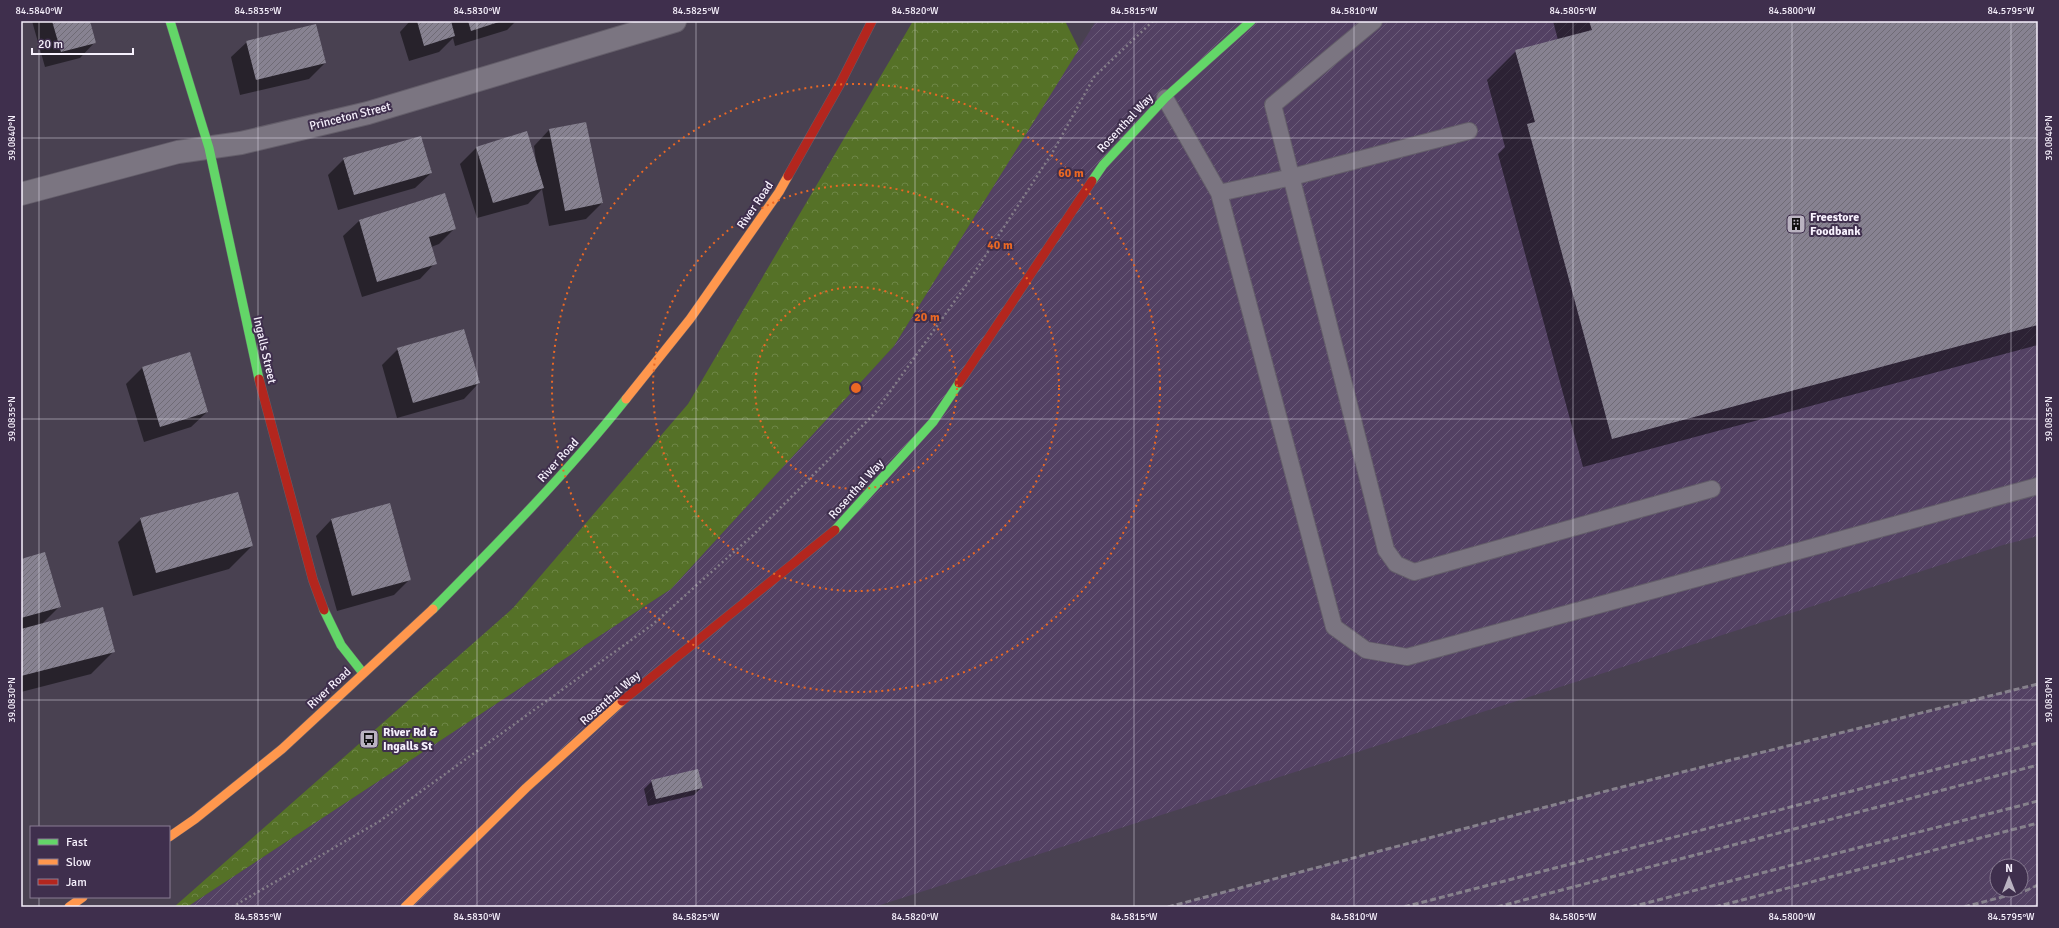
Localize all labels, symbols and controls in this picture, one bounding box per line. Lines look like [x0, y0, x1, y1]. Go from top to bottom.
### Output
text: 84.5840°W [15, 5, 63, 17]
text: 84.5835°W [234, 5, 282, 17]
text: 84.5830°W [453, 5, 501, 17]
text: 84.5825°W [672, 5, 720, 17]
text: 84.5820°W [891, 5, 939, 17]
text: 84.5815°W [1110, 5, 1158, 17]
text: 84.5810°W [1330, 5, 1378, 17]
text: 84.5805°W [1549, 5, 1597, 17]
text: 84.5800°W [1768, 5, 1816, 17]
text: 84.5795°W [1987, 5, 2035, 17]
scale bar [32, 30, 133, 56]
text: 20 m [38, 37, 63, 52]
street label: Rosenthal Way [1094, 90, 1157, 156]
street label: Princeton Street [308, 99, 392, 134]
text: 39.0840°N [6, 115, 18, 161]
text: 39.0840°N [2043, 115, 2055, 161]
text: 60 m [1058, 166, 1084, 181]
street label: River Road [734, 179, 777, 232]
place label: Freestore Foodbank [1810, 210, 1861, 239]
building icon: Freestore Foodbank [1785, 213, 1807, 235]
text: 40 m [987, 238, 1013, 253]
text: 20 m [914, 310, 940, 325]
street label: Ingalls Street [249, 315, 280, 385]
centre of rings [849, 381, 863, 395]
text: 39.0835°N [6, 396, 18, 442]
text: 39.0835°N [2043, 396, 2055, 442]
street label: River Road [535, 435, 582, 486]
street label: Rosenthal Way [826, 456, 887, 522]
street label: River Road [304, 664, 354, 712]
street label: Rosenthal Way [577, 668, 644, 729]
text: 39.0830°N [6, 677, 18, 723]
text: 39.0830°N [2043, 677, 2055, 723]
place label: River Rd & Ingalls St [383, 725, 437, 754]
bus stop icon: River Rd & Ingalls St [358, 728, 380, 750]
legend [30, 826, 170, 898]
text: Fast [66, 835, 87, 850]
text: Slow [66, 855, 91, 870]
north arrow [1989, 858, 2029, 898]
text: N [2005, 862, 2013, 875]
text: Jam [66, 875, 87, 890]
text: 84.5835°W [234, 911, 282, 923]
text: 84.5830°W [453, 911, 501, 923]
text: 84.5825°W [672, 911, 720, 923]
text: 84.5820°W [891, 911, 939, 923]
text: 84.5815°W [1110, 911, 1158, 923]
text: 84.5810°W [1330, 911, 1378, 923]
text: 84.5805°W [1549, 911, 1597, 923]
text: 84.5800°W [1768, 911, 1816, 923]
text: 84.5795°W [1987, 911, 2035, 923]

